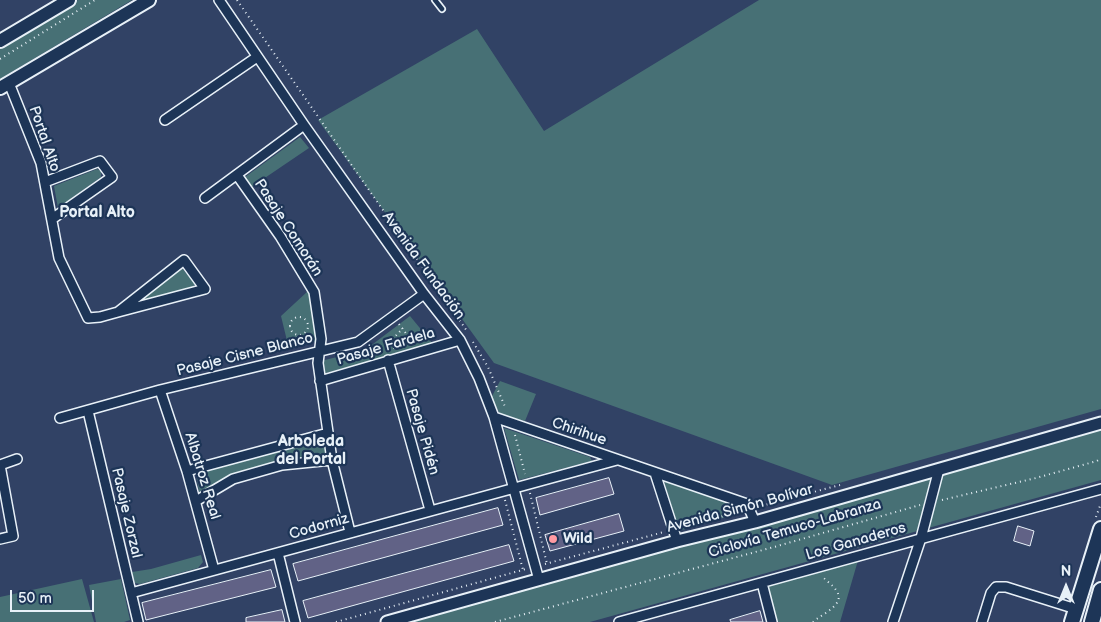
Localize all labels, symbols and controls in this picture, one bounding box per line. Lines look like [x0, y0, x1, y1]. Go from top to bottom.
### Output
street label: Portal Alto [24, 104, 64, 174]
street label: Pasaje Comorán [250, 176, 326, 280]
district label: Portal Alto [59, 203, 135, 223]
street label: Avenida Fundación [378, 209, 468, 323]
street label: Pasaje Fardela [335, 324, 437, 370]
street label: Pasaje Cisne Blanco [175, 329, 315, 381]
street label: Pasaje Pidén [401, 387, 443, 477]
street label: Chirihue [549, 414, 609, 450]
street label: Albatroz Real [180, 430, 224, 522]
district label: Arboleda del Portal [276, 432, 346, 470]
street label: Pasaje Zorzal [107, 466, 145, 560]
street label: Avenida Simón Bolívar [665, 481, 815, 537]
street label: Ciclovía Temuco-Labranza [707, 496, 883, 562]
street label: Codorniz [287, 510, 351, 544]
street label: Los Ganaderos [804, 519, 908, 565]
place label: Wild [563, 530, 593, 548]
marker: Wild [547, 533, 559, 545]
north arrow [1041, 562, 1091, 612]
text: N [1061, 563, 1071, 580]
scale bar [12, 580, 96, 612]
text: 50 m [18, 589, 52, 608]

